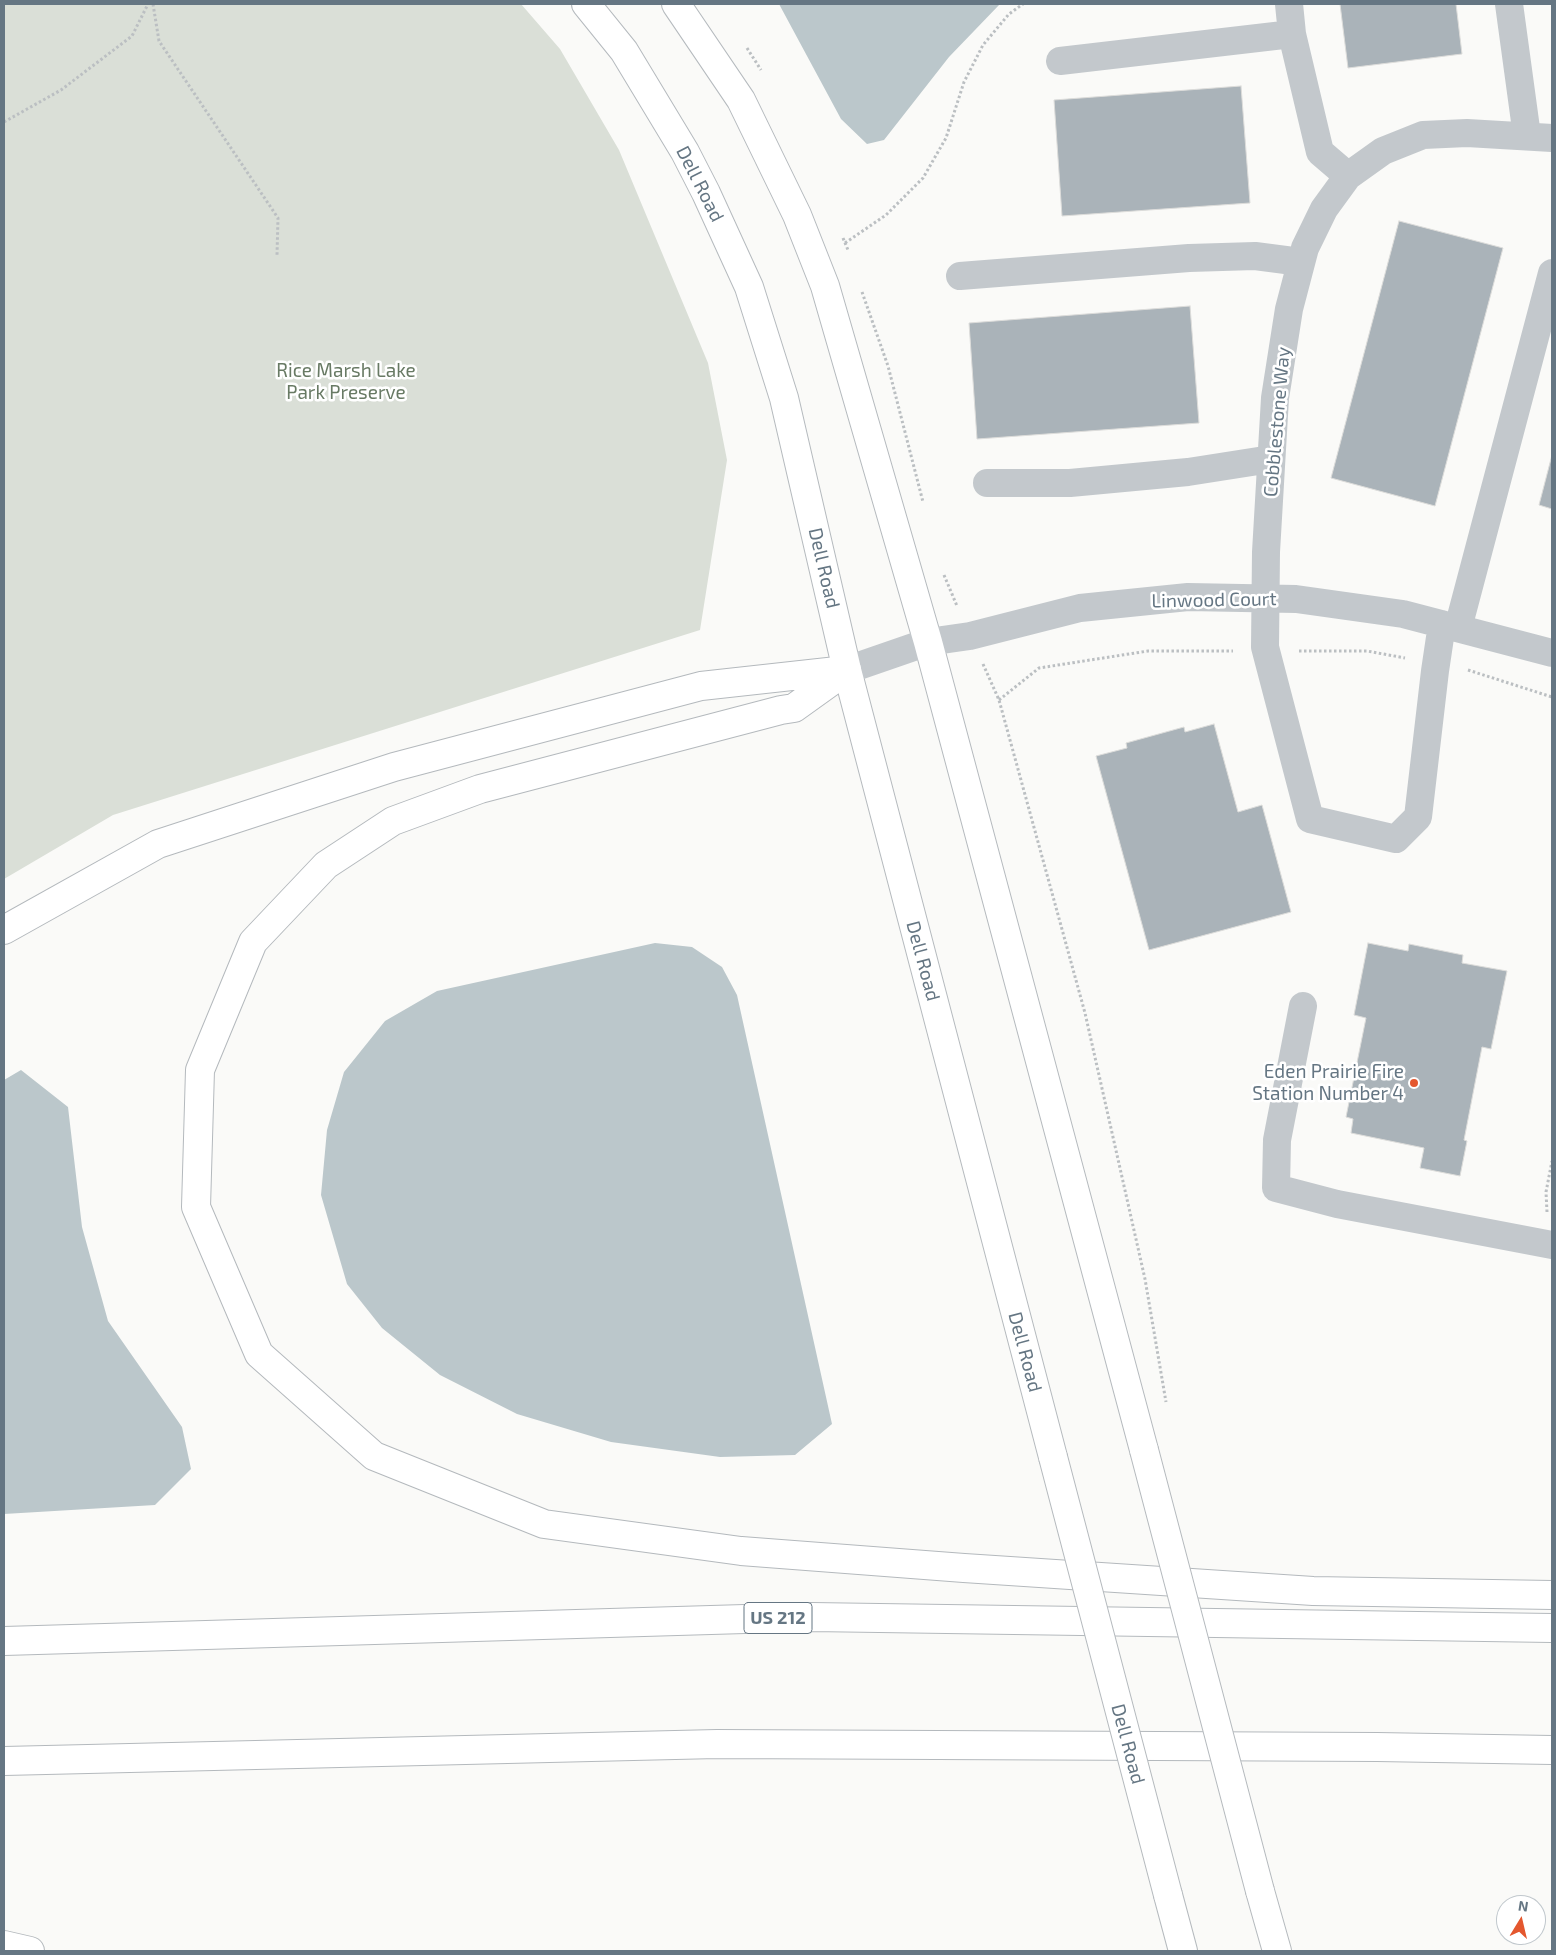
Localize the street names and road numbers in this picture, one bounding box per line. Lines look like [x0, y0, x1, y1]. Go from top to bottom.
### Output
street label: Dell Road [671, 142, 729, 226]
street label: Cobblestone Way [1259, 346, 1295, 498]
street label: Dell Road [804, 525, 844, 611]
street label: Linwood Court [1151, 588, 1277, 612]
street label: Dell Road [901, 918, 945, 1004]
street label: Dell Road [1003, 1309, 1047, 1395]
road number: US 212 [744, 1602, 812, 1634]
street label: Dell Road [1106, 1701, 1150, 1787]

